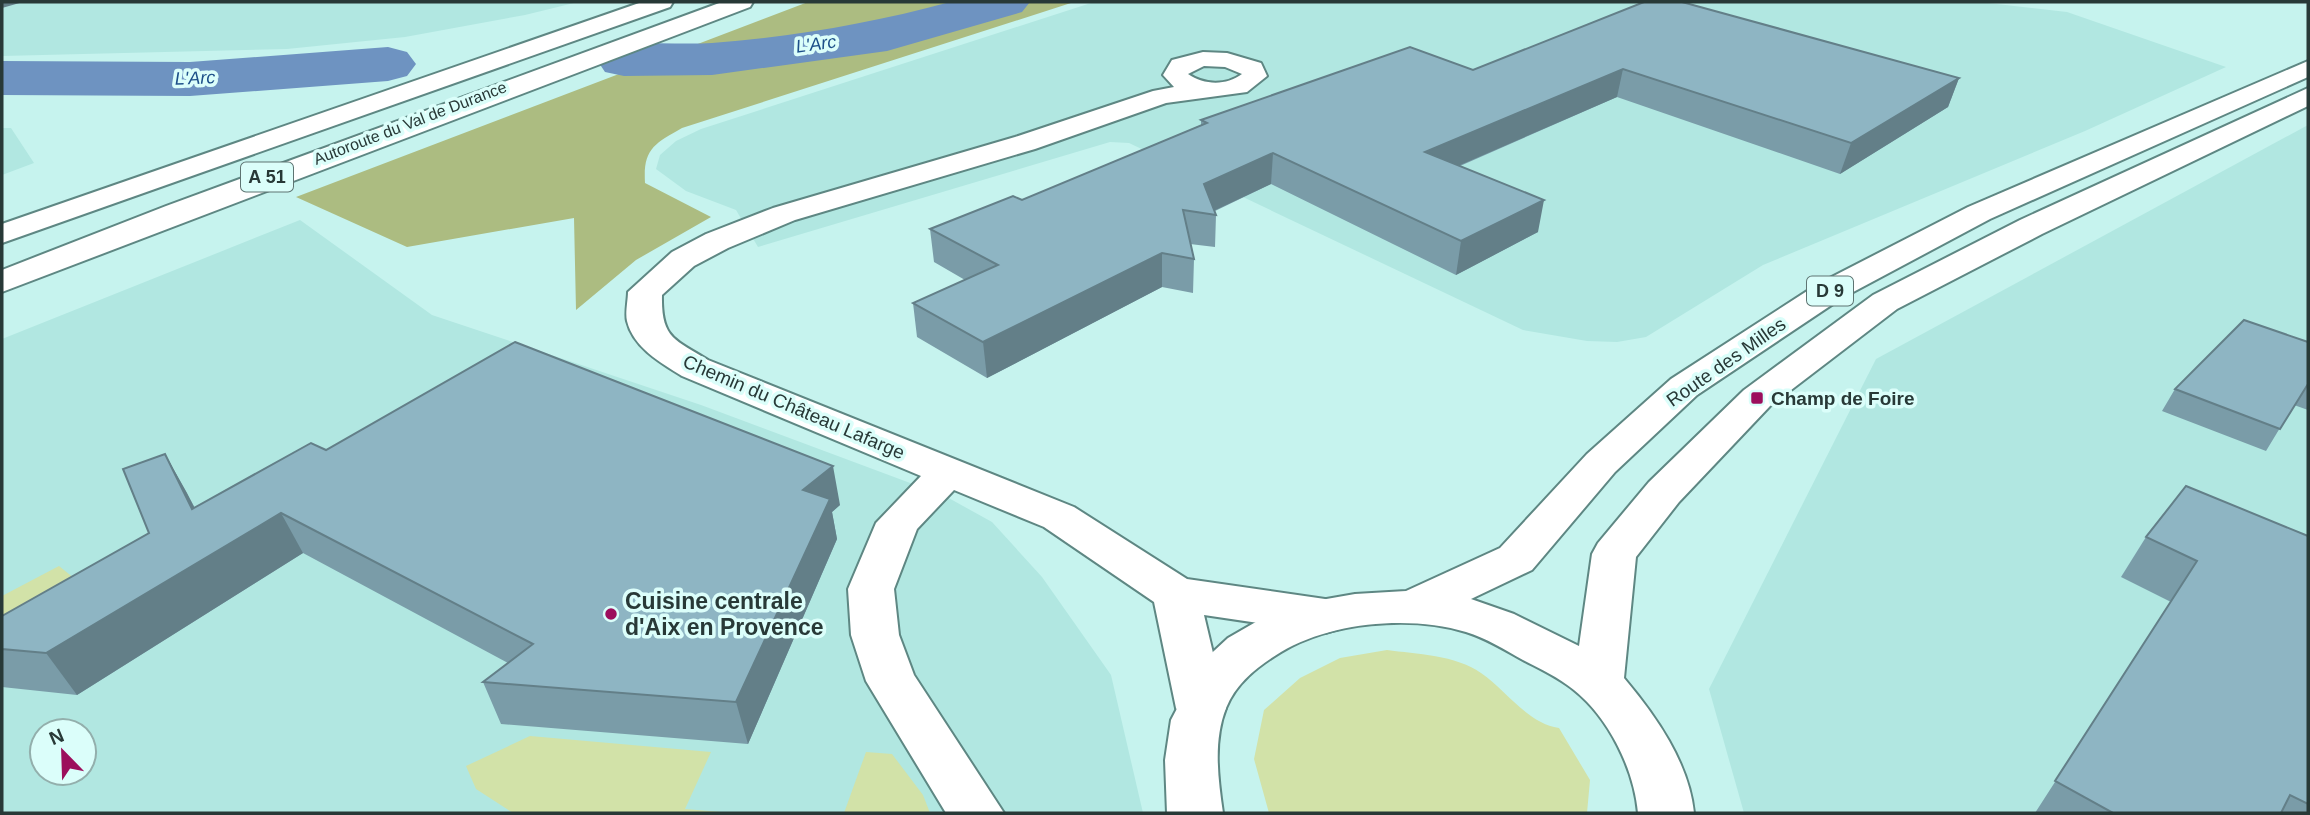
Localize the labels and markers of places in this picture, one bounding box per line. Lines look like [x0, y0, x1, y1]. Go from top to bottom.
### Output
place label: Champ de Foire [1771, 388, 1915, 409]
marker: Champ de Foire [1749, 390, 1765, 406]
place label: Cuisine centrale d'Aix en Provence [625, 588, 824, 640]
marker: Cuisine centrale d'Aix en Provence [603, 606, 619, 622]

